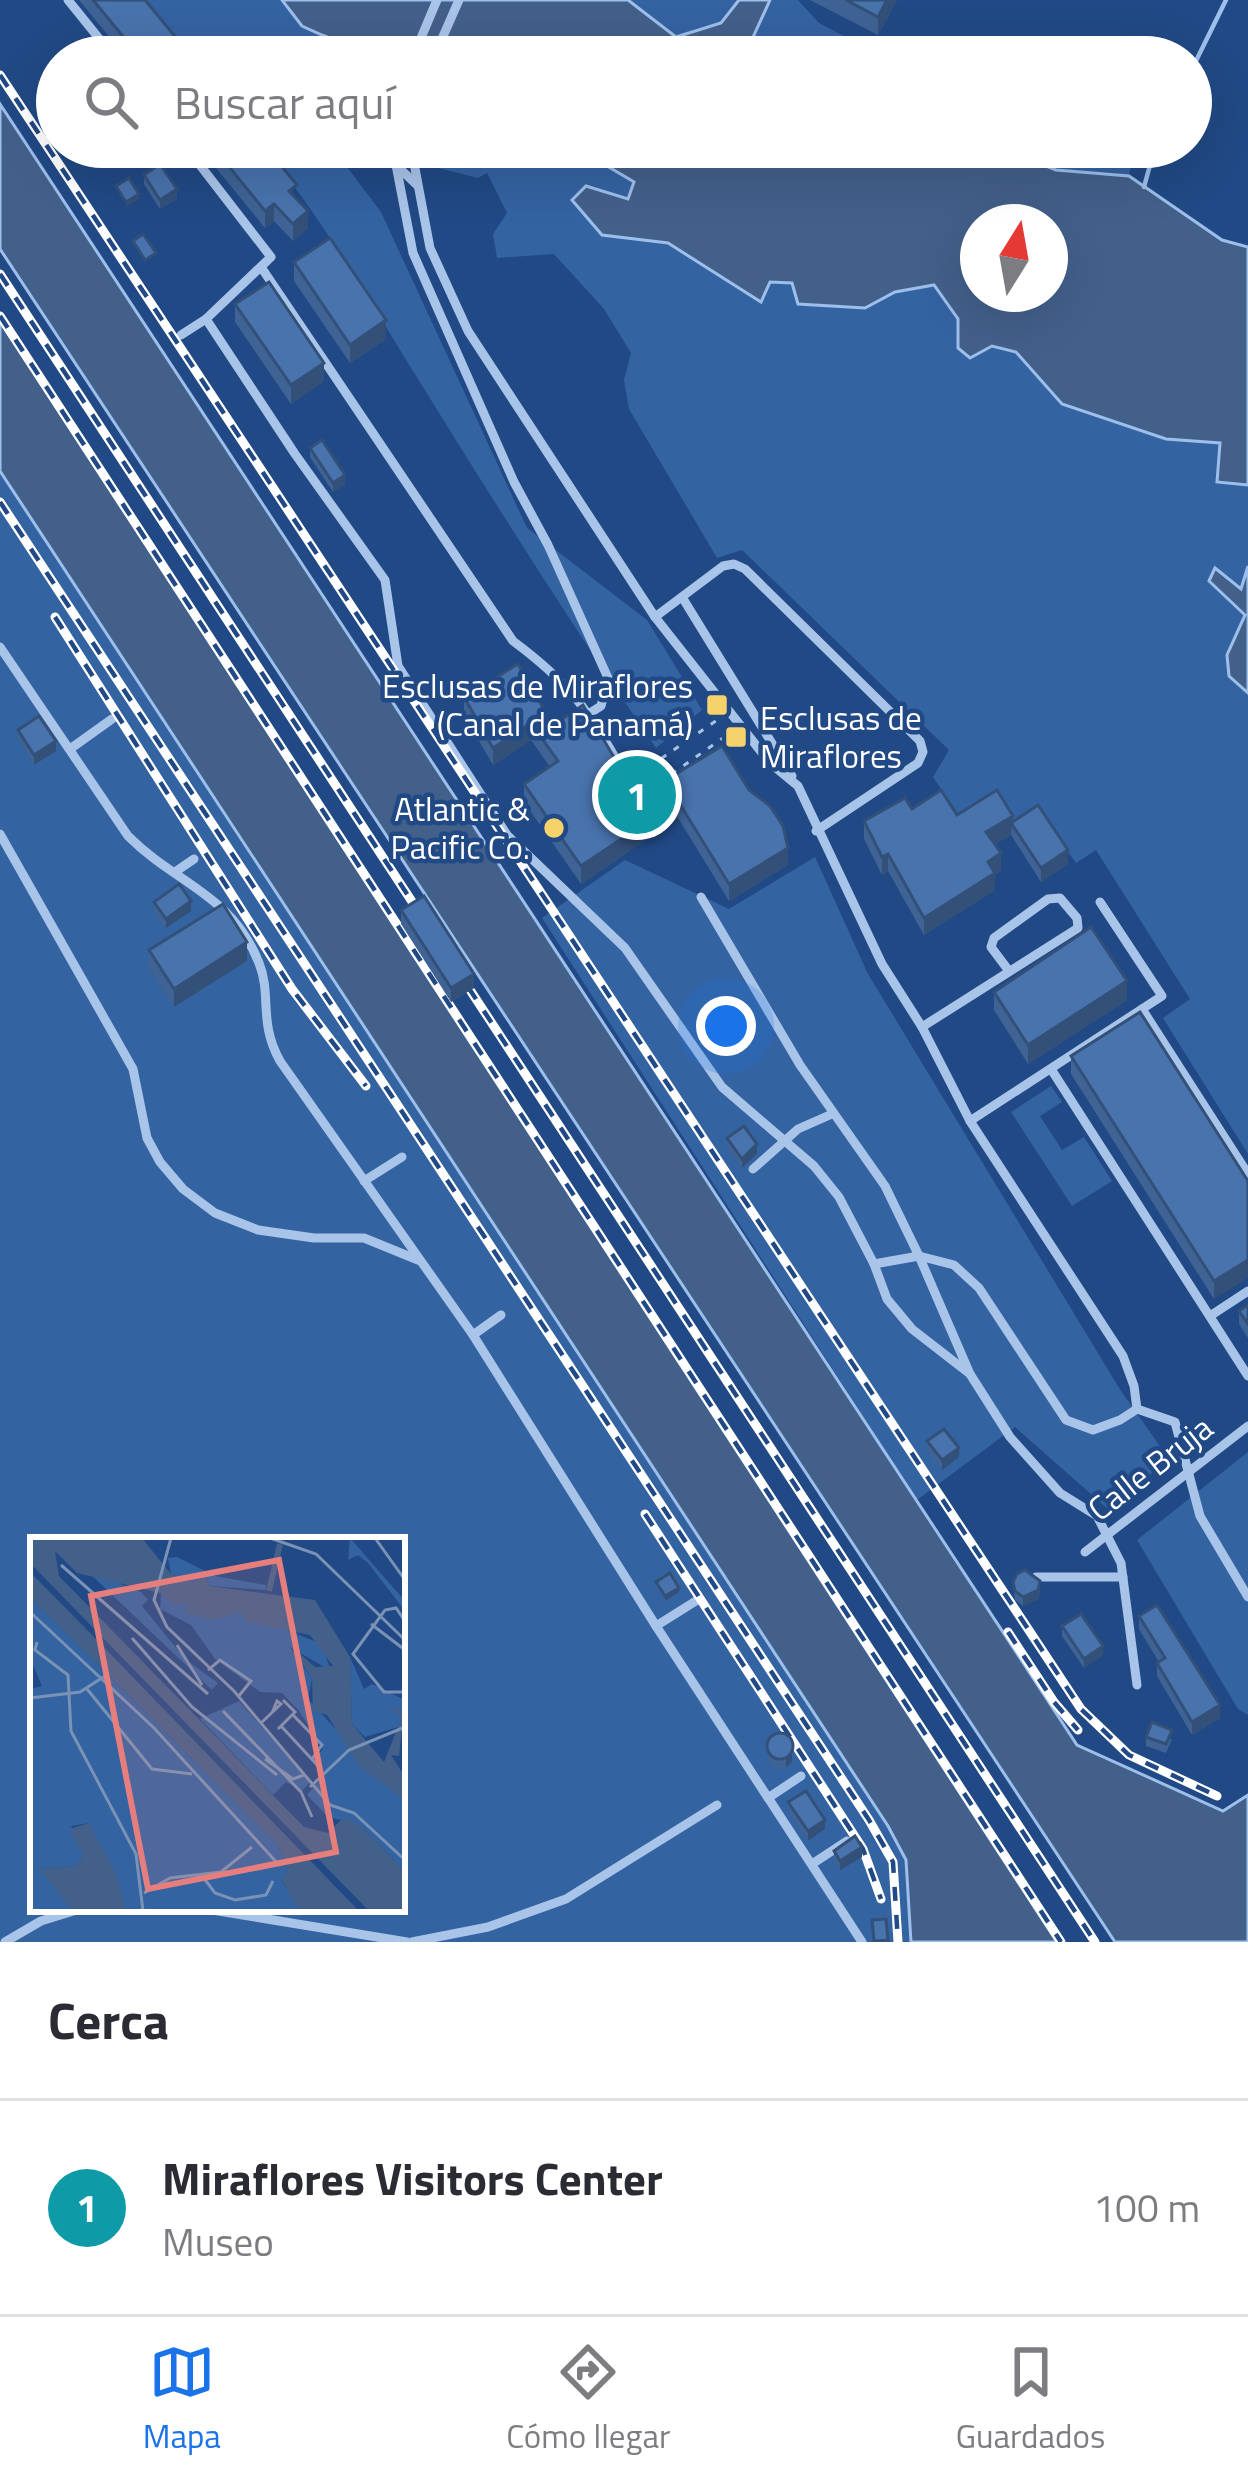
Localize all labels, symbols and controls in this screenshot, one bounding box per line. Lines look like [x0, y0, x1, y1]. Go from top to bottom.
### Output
search box [36, 36, 1212, 168]
text: Buscar aquí [174, 68, 394, 136]
icon: search [78, 69, 144, 135]
north arrow [960, 204, 1068, 312]
place label: Esclusas de Miraflores (Canal de Panamá) [382, 661, 693, 749]
marker: Esclusas de Miraflores (Canal de Panamá) [704, 692, 730, 718]
place label: Esclusas de Miraflores [760, 693, 922, 781]
marker: Esclusas de Miraflores [723, 724, 749, 750]
pin: 1 [598, 750, 676, 840]
place label: Atlantic & Pacific Co. [390, 784, 530, 872]
marker: Atlantic & Pacific Co. [541, 815, 567, 841]
your location [696, 996, 756, 1056]
street label: Calle Bruja [1077, 1403, 1223, 1533]
inset map [30, 1537, 405, 1912]
text: Cerca [48, 1981, 169, 2059]
text: Miraflores Visitors Center [162, 2144, 663, 2212]
text: 1 [76, 2178, 98, 2237]
text: 100 m [1093, 2178, 1200, 2237]
text: Museo [162, 2212, 274, 2271]
tab: Mapa [143, 2339, 221, 2461]
tab: Cómo llegar [506, 2339, 670, 2461]
tab: Guardados [956, 2339, 1105, 2461]

